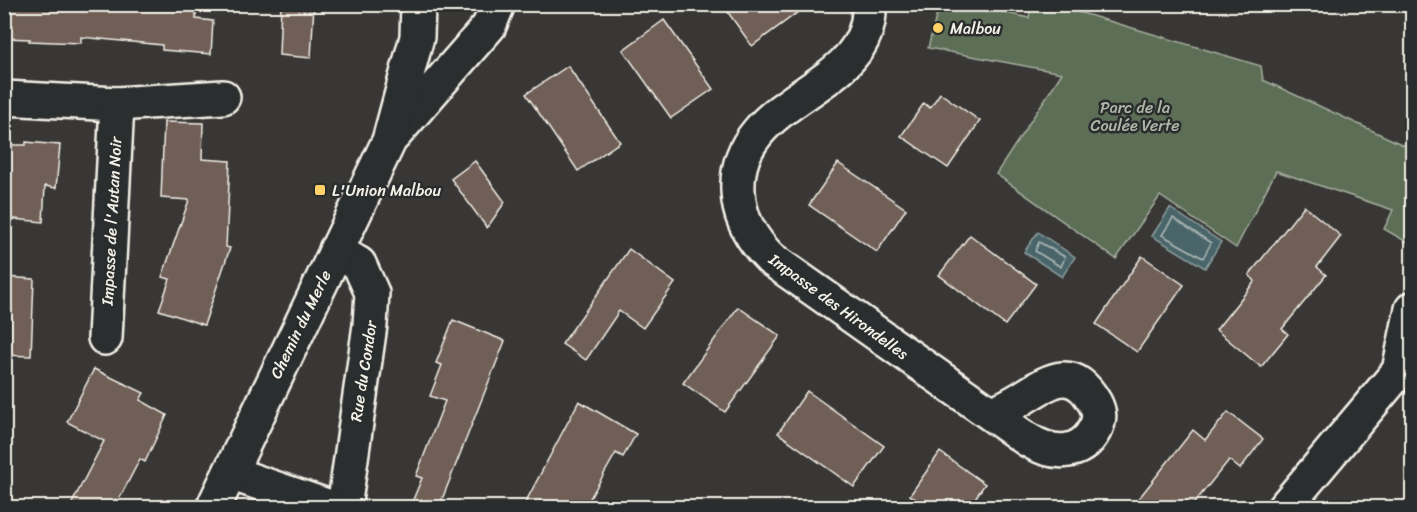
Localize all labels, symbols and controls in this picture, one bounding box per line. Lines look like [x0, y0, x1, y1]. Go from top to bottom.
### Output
place label: Malbou [950, 14, 1001, 43]
marker: Malbou [931, 21, 945, 35]
park label: Parc de la Coulée Verte [1090, 93, 1180, 140]
street label: Impasse de l'Autan Noir [93, 134, 130, 307]
place label: L'Union Malbou [332, 176, 441, 205]
marker: L'Union Malbou [313, 183, 327, 197]
street label: Impasse des Hirondelles [762, 245, 915, 368]
street label: Chemin du Merle [262, 265, 339, 384]
street label: Rue du Condor [341, 317, 386, 424]

